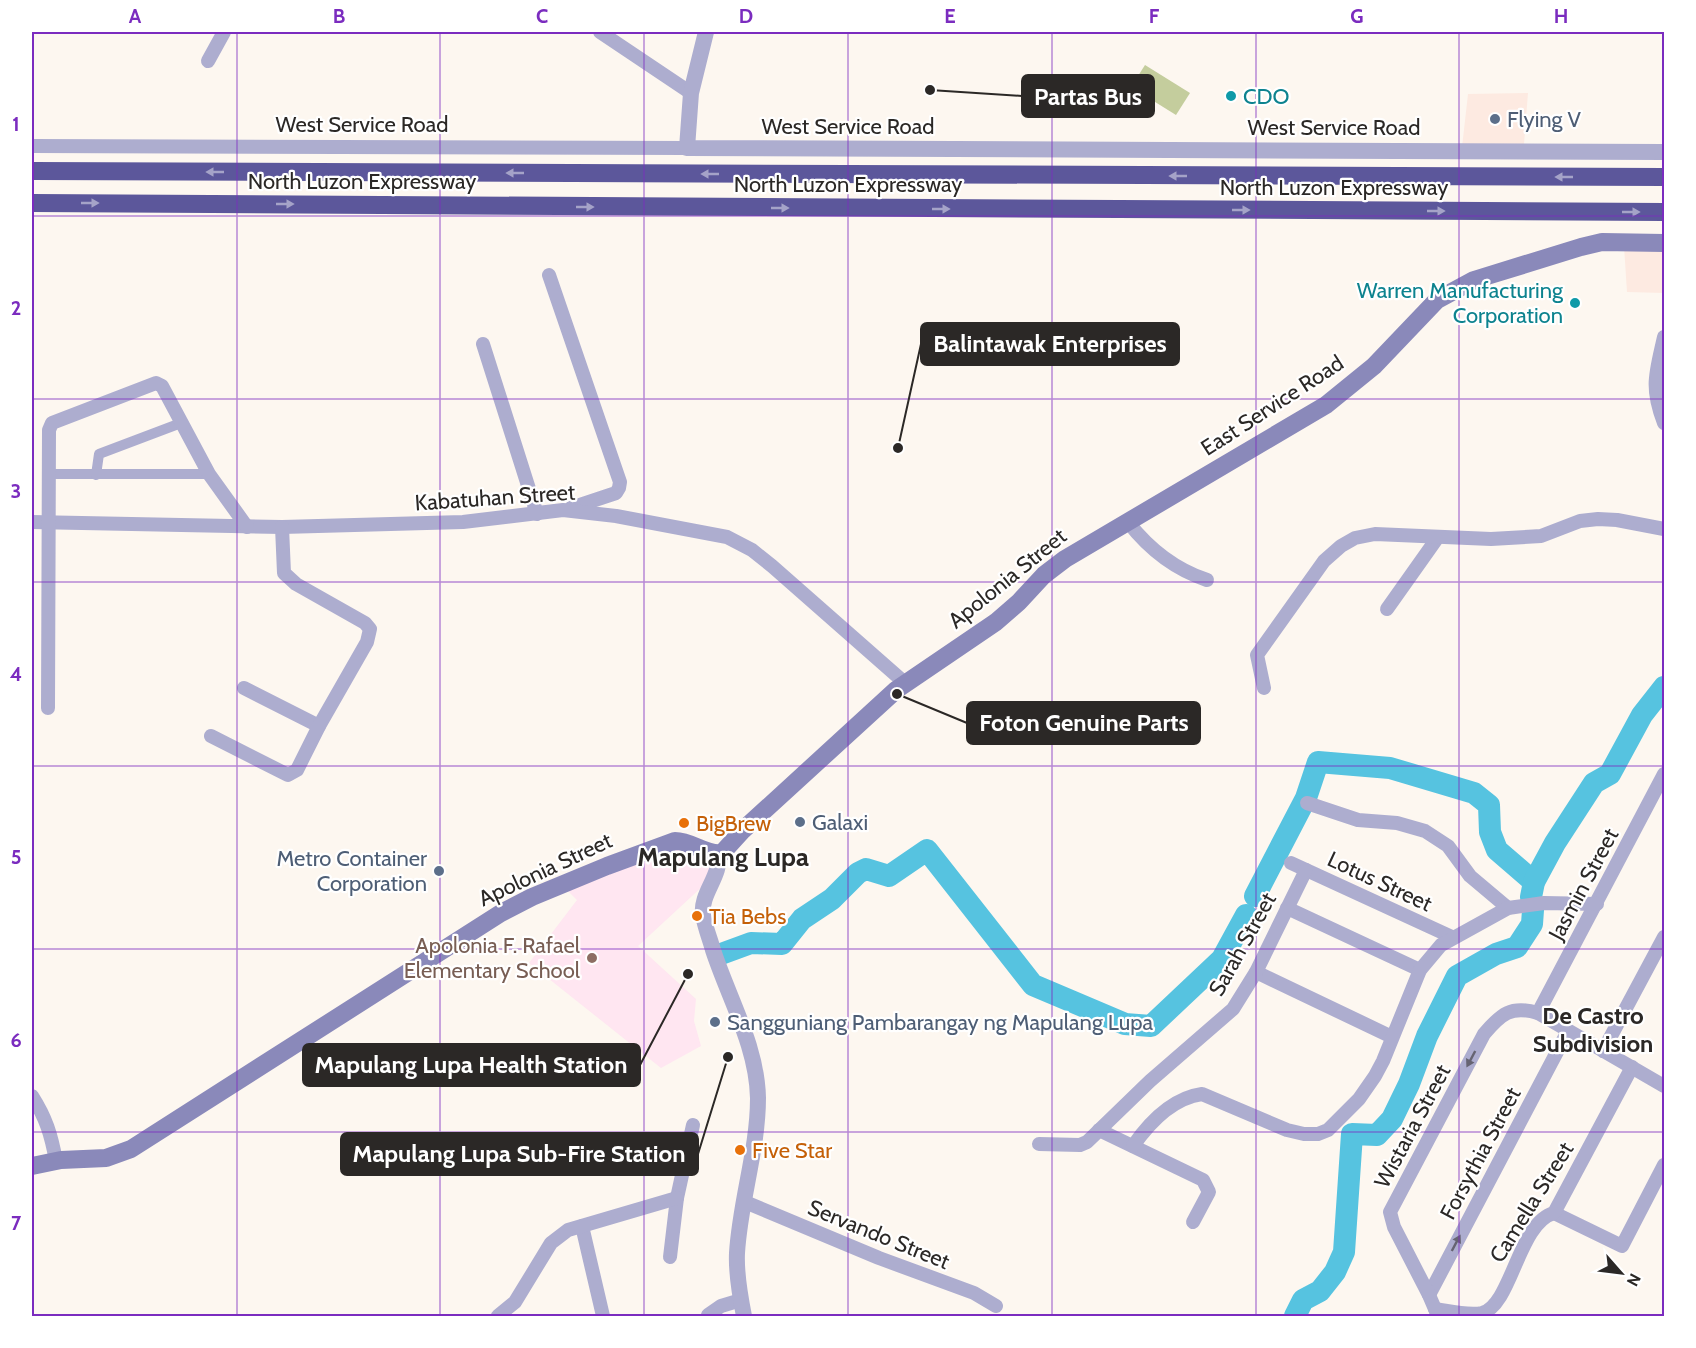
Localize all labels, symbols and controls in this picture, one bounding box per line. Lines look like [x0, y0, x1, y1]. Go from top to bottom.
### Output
text: A [129, 4, 142, 28]
text: B [333, 4, 345, 28]
text: C [536, 4, 548, 28]
text: D [739, 4, 753, 28]
text: E [944, 4, 956, 28]
text: F [1149, 4, 1160, 28]
text: G [1350, 4, 1364, 28]
text: H [1554, 4, 1568, 28]
callout: Partas Bus [1022, 75, 1154, 117]
text: Partas Bus [1034, 82, 1142, 111]
place label: CDO [1243, 83, 1290, 110]
marker: CDO [1224, 89, 1238, 103]
place label: Flying V [1507, 106, 1582, 133]
street label: West Service Road [275, 111, 449, 138]
text: 1 [12, 112, 20, 136]
marker: Flying V [1488, 112, 1502, 126]
street label: West Service Road [761, 113, 935, 140]
street label: West Service Road [1247, 114, 1421, 141]
one-way arrow [206, 167, 225, 177]
street label: North Luzon Expressway [248, 168, 476, 195]
one-way arrow [506, 168, 525, 178]
one-way arrow [701, 169, 720, 179]
street label: North Luzon Expressway [734, 171, 962, 198]
one-way arrow [1169, 171, 1188, 181]
one-way arrow [1555, 172, 1574, 182]
street label: North Luzon Expressway [1220, 174, 1448, 201]
one-way arrow [80, 198, 99, 208]
one-way arrow [275, 200, 294, 209]
one-way arrow [575, 202, 594, 212]
one-way arrow [770, 203, 789, 213]
one-way arrow [932, 204, 951, 214]
one-way arrow [1232, 205, 1251, 215]
one-way arrow [1427, 206, 1446, 216]
one-way arrow [1622, 207, 1641, 217]
place label: Warren Manufacturing Corporation [1357, 277, 1564, 329]
text: 2 [11, 296, 21, 320]
marker: Warren Manufacturing Corporation [1568, 296, 1582, 310]
callout: Balintawak Enterprises [921, 323, 1179, 365]
text: Balintawak Enterprises [933, 329, 1167, 358]
street label: East Service Road [1196, 349, 1349, 462]
street label: Kabatuhan Street [414, 478, 577, 517]
text: 3 [11, 479, 21, 503]
street label: Apolonia Street [943, 522, 1072, 634]
text: 4 [10, 662, 22, 686]
callout: Foton Genuine Parts [967, 702, 1200, 744]
text: Foton Genuine Parts [979, 708, 1189, 737]
place label: Galaxi [812, 809, 868, 836]
place label: BigBrew [696, 810, 771, 837]
marker: Galaxi [793, 815, 807, 829]
marker: BigBrew [677, 816, 691, 830]
street label: Jasmin Street [1542, 823, 1624, 946]
street label: Apolonia Street [474, 827, 617, 912]
district label: Mapulang Lupa [637, 841, 809, 873]
text: 5 [11, 845, 21, 869]
place label: Metro Container Corporation [276, 845, 427, 897]
street label: Lotus Street [1323, 845, 1437, 918]
marker: Metro Container Corporation [432, 864, 446, 878]
street label: Sarah Street [1203, 887, 1282, 1001]
place label: Tia Bebs [709, 903, 786, 930]
marker: Tia Bebs [690, 909, 704, 923]
place label: Apolonia F. Rafael Elementary School [404, 932, 581, 984]
marker: Apolonia F. Rafael Elementary School [585, 951, 599, 965]
district label: De Castro Subdivision [1533, 1001, 1653, 1058]
place label: Sangguniang Pambarangay ng Mapulang Lupa [727, 1009, 1153, 1036]
marker: Sangguniang Pambarangay ng Mapulang Lupa [708, 1015, 722, 1029]
text: 6 [10, 1028, 22, 1052]
callout: Mapulang Lupa Health Station [303, 1044, 640, 1086]
text: Mapulang Lupa Health Station [314, 1050, 628, 1079]
one-way arrow [1466, 1051, 1475, 1068]
street label: Wistaria Street [1369, 1059, 1457, 1193]
street label: Forsythia Street [1434, 1082, 1527, 1224]
callout: Mapulang Lupa Sub-Fire Station [341, 1133, 698, 1175]
street label: Camella Street [1484, 1136, 1580, 1268]
place label: Five Star [752, 1137, 832, 1164]
text: Mapulang Lupa Sub-Fire Station [353, 1139, 685, 1168]
marker: Five Star [733, 1143, 747, 1157]
street label: Servando Street [804, 1194, 954, 1275]
text: 7 [11, 1211, 22, 1235]
one-way arrow [1451, 1235, 1461, 1252]
north arrow [1591, 1243, 1651, 1303]
text: N [1623, 1270, 1645, 1289]

